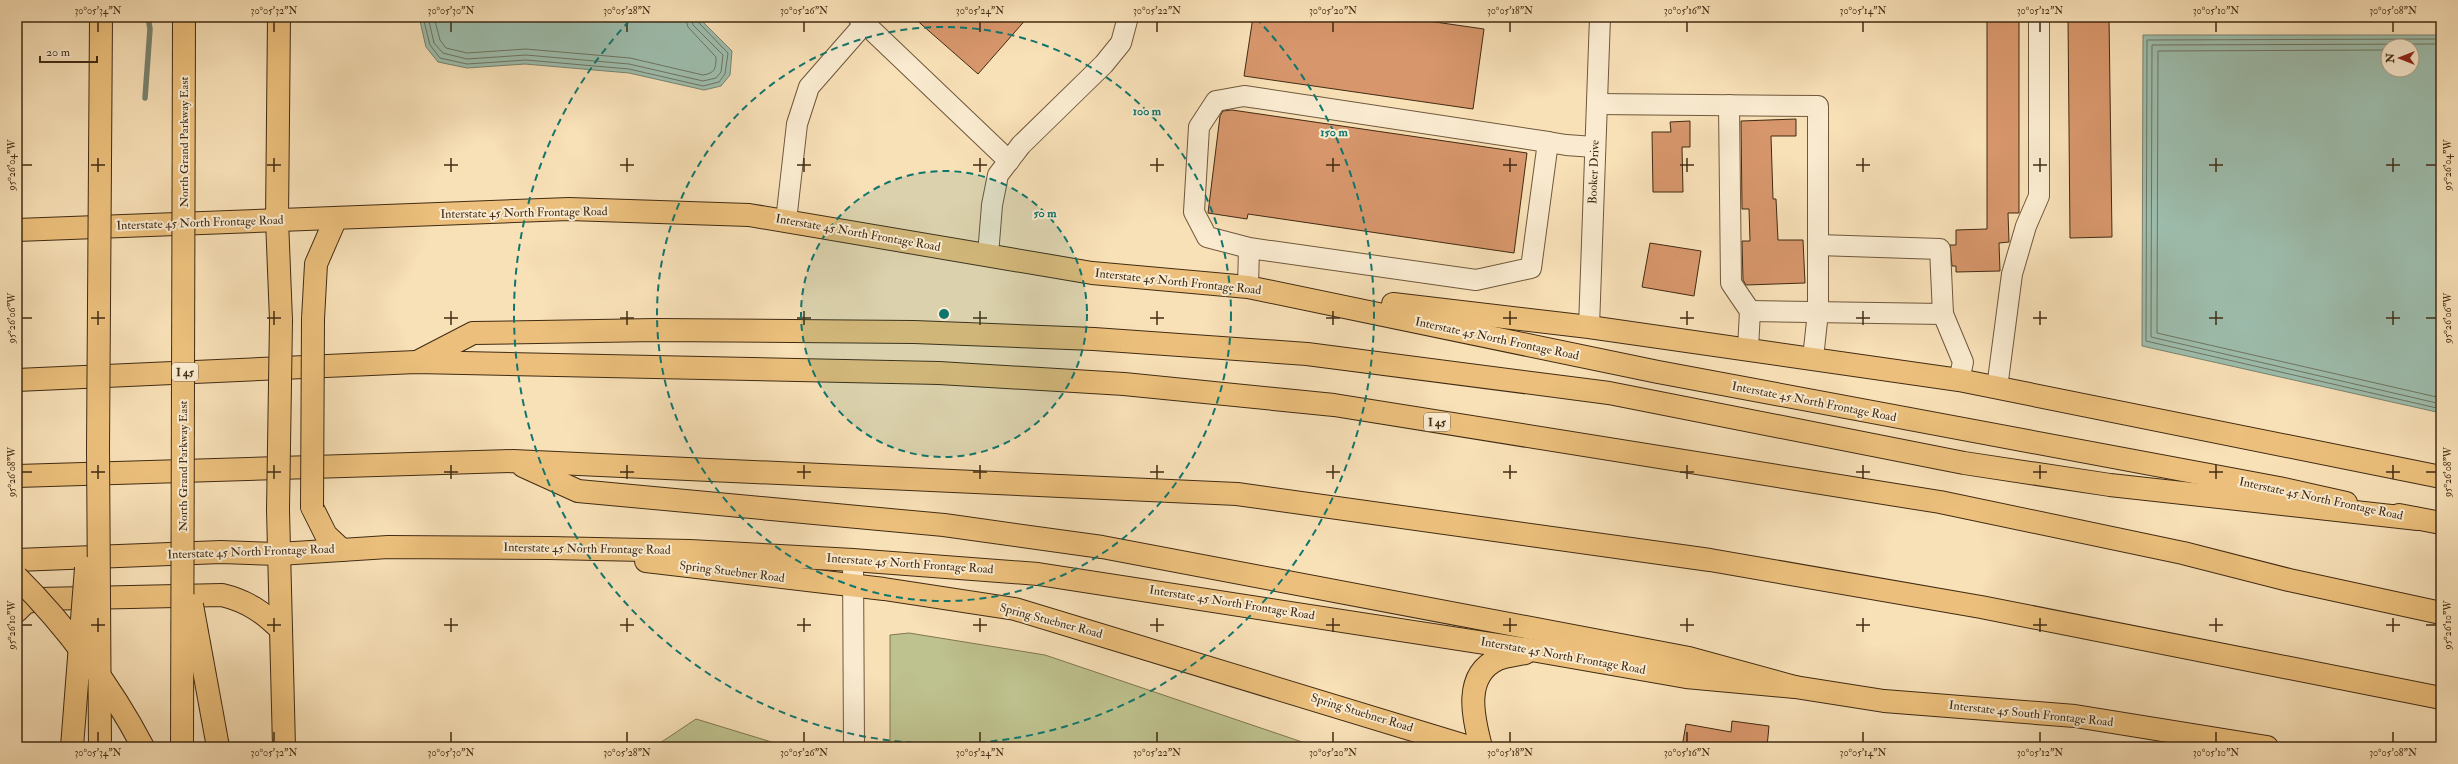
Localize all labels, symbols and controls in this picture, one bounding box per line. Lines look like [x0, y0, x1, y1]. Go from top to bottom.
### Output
text: 30°05'34"N [74, 5, 122, 17]
text: 30°05'32"N [251, 5, 297, 17]
text: 30°05'30"N [428, 5, 474, 17]
text: 30°05'28"N [603, 5, 651, 17]
text: 30°05'26"N [780, 5, 828, 17]
text: 30°05'24"N [956, 5, 1004, 17]
text: 30°05'22"N [1133, 5, 1181, 17]
text: 30°05'20"N [1309, 5, 1357, 17]
text: 30°05'18"N [1487, 5, 1533, 17]
text: 30°05'16"N [1664, 5, 1710, 17]
text: 30°05'14"N [1840, 5, 1886, 17]
text: 30°05'12"N [2017, 5, 2063, 17]
text: 30°05'10"N [2193, 5, 2239, 17]
text: 30°05'08"N [2369, 5, 2417, 17]
scale bar [40, 38, 97, 64]
north arrow [2380, 38, 2420, 78]
text: 20 m [46, 45, 71, 60]
text: N [2384, 52, 2397, 64]
street label: North Grand Parkway East [177, 76, 192, 207]
text: 100 m [1133, 104, 1162, 119]
text: 150 m [1320, 125, 1348, 140]
text: 95°26'04"W [6, 139, 18, 191]
text: 95°26'04"W [2442, 139, 2454, 191]
street label: Booker Drive [1585, 140, 1603, 204]
street label: Interstate 45 North Frontage Road [440, 204, 608, 222]
text: 50 m [1033, 206, 1057, 221]
street label: Interstate 45 North Frontage Road [774, 211, 942, 255]
street label: Interstate 45 North Frontage Road [116, 213, 284, 233]
street label: Interstate 45 North Frontage Road [1094, 266, 1262, 298]
text: 95°26'06"W [6, 292, 18, 344]
text: 95°26'06"W [2442, 292, 2454, 344]
centre of rings [937, 307, 951, 321]
street label: Interstate 45 North Frontage Road [1414, 314, 1580, 364]
road number: I 45 [172, 363, 198, 381]
street label: Interstate 45 North Frontage Road [1730, 379, 1898, 425]
street label: North Grand Parkway East [176, 400, 191, 531]
road number: I 45 [1424, 413, 1450, 431]
text: 95°26'08"W [6, 446, 18, 498]
text: 95°26'08"W [2442, 446, 2454, 498]
street label: Interstate 45 North Frontage Road [2238, 474, 2404, 524]
street label: Interstate 45 North Frontage Road [503, 540, 671, 558]
street label: Interstate 45 North Frontage Road [167, 542, 335, 562]
street label: Interstate 45 North Frontage Road [826, 551, 994, 577]
street label: Spring Stuebner Road [679, 558, 786, 586]
street label: Interstate 45 North Frontage Road [1148, 583, 1316, 624]
text: 95°26'10"W [6, 600, 18, 650]
street label: Spring Stuebner Road [998, 600, 1104, 642]
text: 95°26'10"W [2442, 600, 2454, 650]
street label: Interstate 45 North Frontage Road [1479, 634, 1647, 678]
street label: Spring Stuebner Road [1309, 690, 1415, 736]
street label: Interstate 45 South Frontage Road [1948, 698, 2114, 730]
text: 30°05'34"N [74, 747, 122, 759]
text: 30°05'32"N [251, 747, 297, 759]
text: 30°05'30"N [428, 747, 474, 759]
text: 30°05'28"N [603, 747, 651, 759]
text: 30°05'26"N [780, 747, 828, 759]
text: 30°05'24"N [956, 747, 1004, 759]
text: 30°05'22"N [1133, 747, 1181, 759]
text: 30°05'20"N [1309, 747, 1357, 759]
text: 30°05'18"N [1487, 747, 1533, 759]
text: 30°05'16"N [1664, 747, 1710, 759]
text: 30°05'14"N [1840, 747, 1886, 759]
text: 30°05'12"N [2017, 747, 2063, 759]
text: 30°05'10"N [2193, 747, 2239, 759]
text: 30°05'08"N [2369, 747, 2417, 759]

